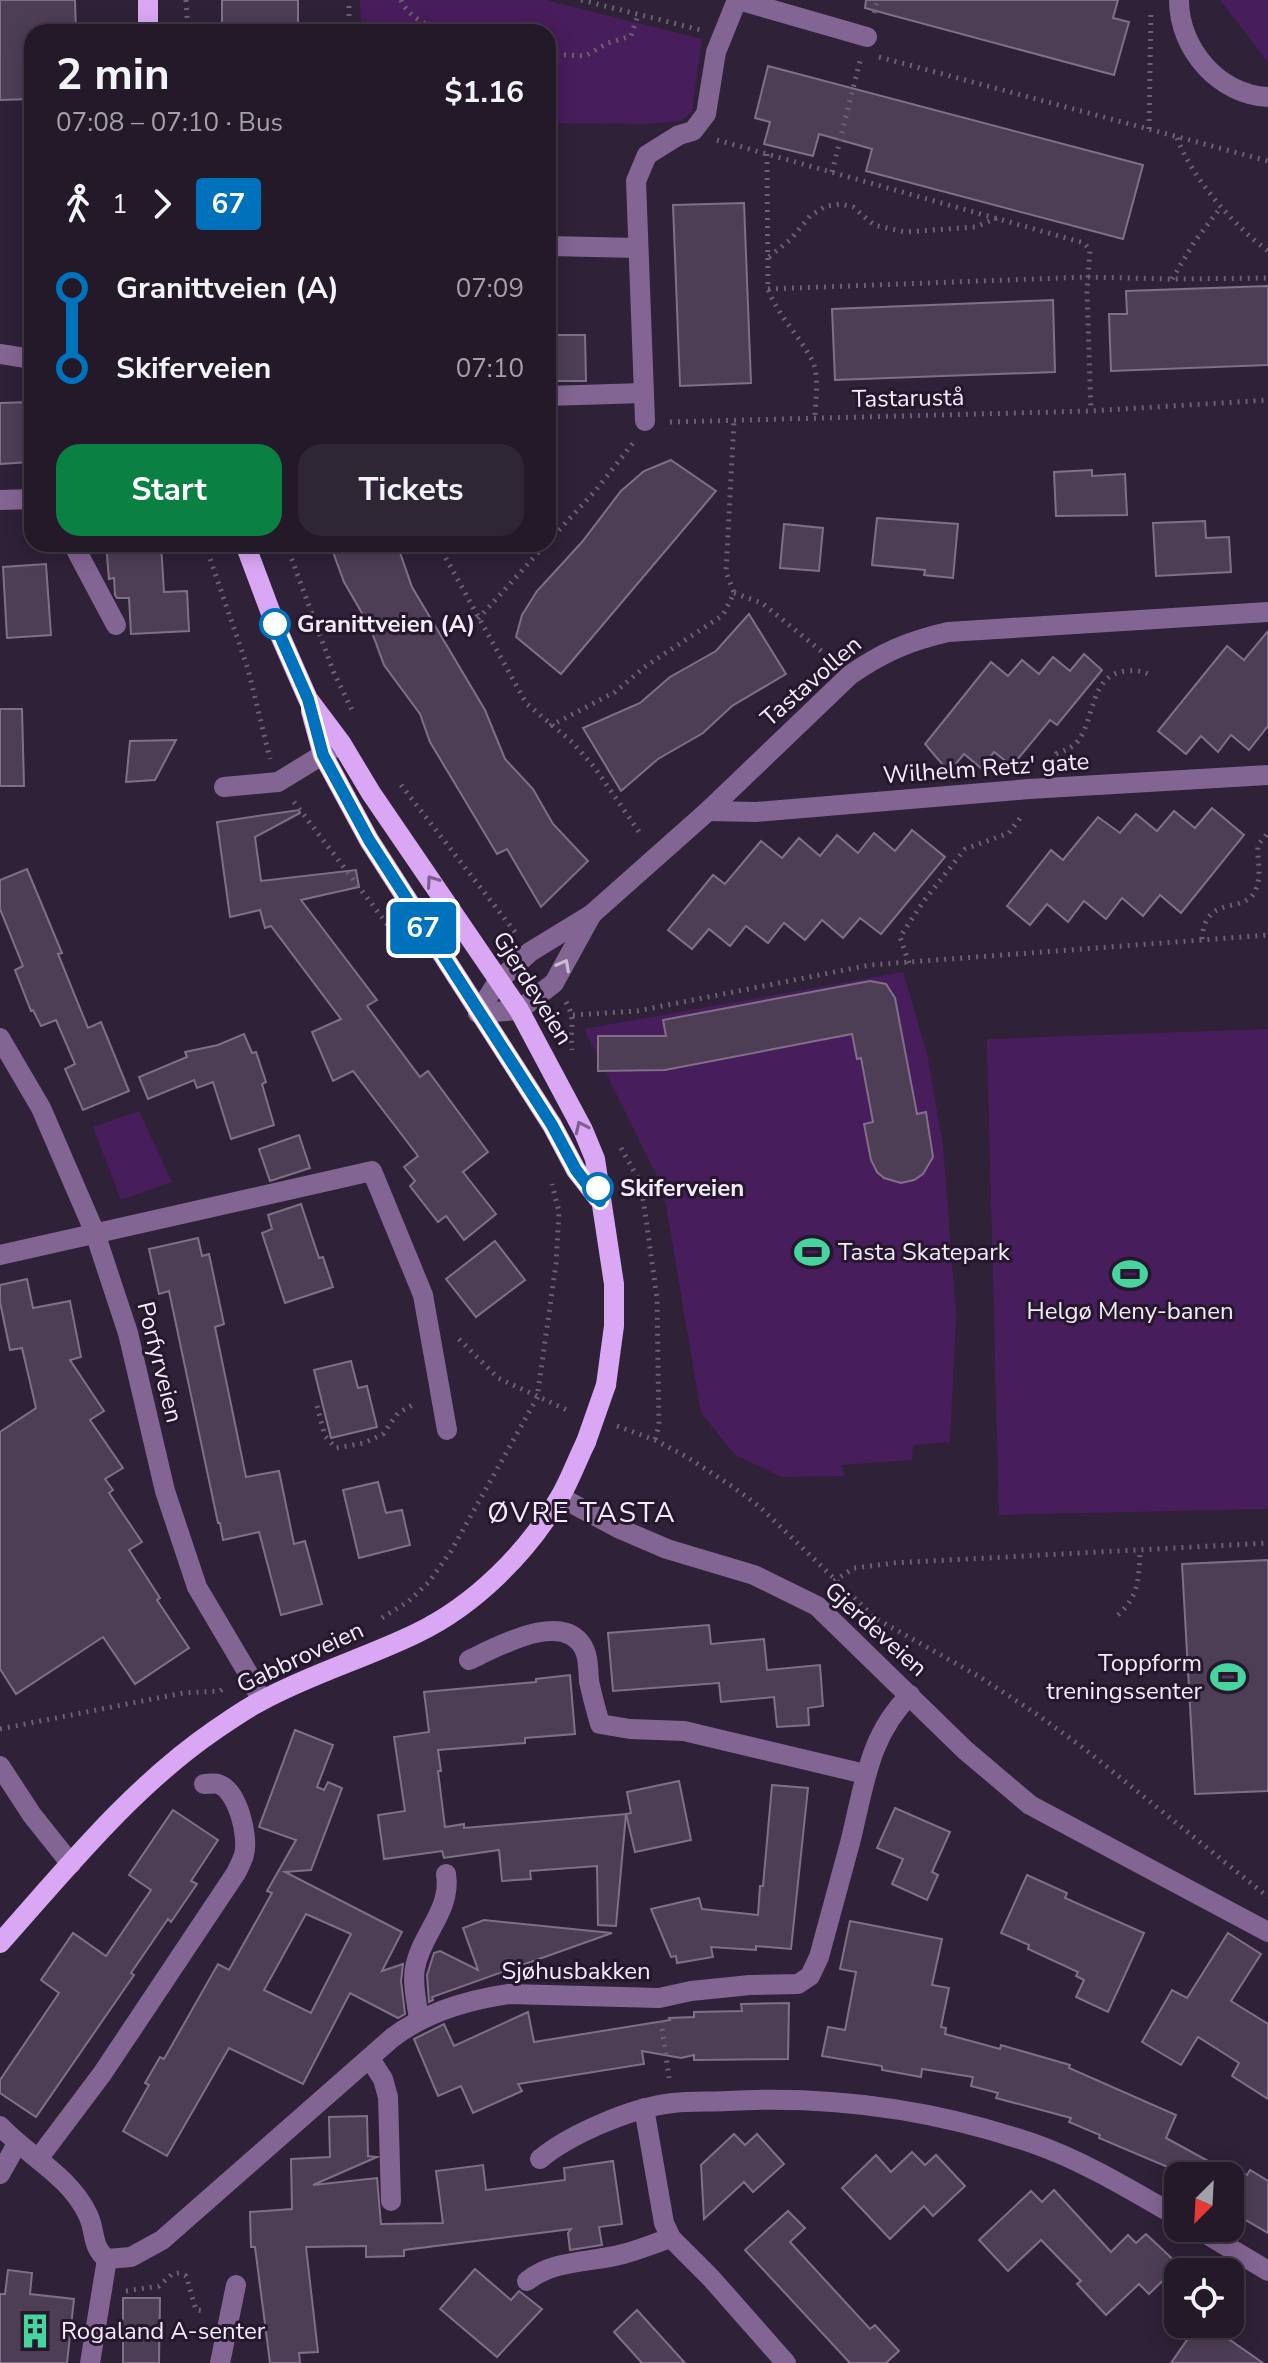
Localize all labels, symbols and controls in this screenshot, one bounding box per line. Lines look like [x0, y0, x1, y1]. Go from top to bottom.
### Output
text: 2 min [56, 45, 170, 105]
text: $1.16 [445, 72, 524, 113]
text: 07:08 – 07:10 · Bus [56, 105, 283, 140]
icon: walk [56, 182, 100, 226]
icon: forward [140, 182, 184, 226]
text: 67 [212, 185, 245, 223]
text: 1 [112, 187, 128, 222]
text: Granittveien (A) [116, 268, 339, 309]
text: 07:09 [456, 271, 524, 306]
text: Skiferveien [116, 348, 271, 389]
text: 07:10 [456, 351, 524, 386]
street label: Tastarustå [851, 381, 965, 415]
button: Start [56, 444, 282, 536]
button: Tickets [298, 444, 524, 536]
place label: Granittveien (A) [297, 608, 475, 640]
marker: Granittveien (A) [260, 609, 290, 639]
street label: Tastavollen [754, 628, 868, 734]
street label: Wilhelm Retz' gate [882, 745, 1090, 791]
one-way arrow [427, 875, 442, 889]
line badge: 67 [387, 902, 459, 954]
text: 67 [406, 909, 440, 947]
street label: Gjerdeveien [486, 925, 580, 1051]
one-way arrow [555, 958, 570, 973]
one-way arrow [575, 1120, 591, 1135]
place label: Skiferveien [620, 1172, 744, 1204]
marker: Skiferveien [583, 1173, 613, 1203]
sports icon: Tasta Skatepark [793, 1233, 831, 1271]
place label: Tasta Skatepark [838, 1236, 1011, 1268]
sports icon: Helgø Meny-banen [1111, 1255, 1149, 1293]
place label: Helgø Meny-banen [1026, 1295, 1234, 1327]
street label: Porfyrveien [130, 1298, 190, 1426]
district label: ØVRE TASTA [487, 1494, 677, 1532]
street label: Gjerdeveien [818, 1574, 934, 1684]
street label: Gabbroveien [231, 1614, 369, 1700]
place label: Toppform treningssenter [1046, 1647, 1202, 1707]
sports icon: Toppform treningssenter [1209, 1658, 1247, 1696]
street label: Sjøhusbakken [501, 1955, 651, 1987]
north arrow [1164, 2162, 1244, 2242]
map controls [1164, 2162, 1244, 2338]
button: locate [1164, 2258, 1244, 2338]
building icon: Rogaland A-senter [16, 2312, 54, 2350]
place label: Rogaland A-senter [61, 2315, 266, 2347]

